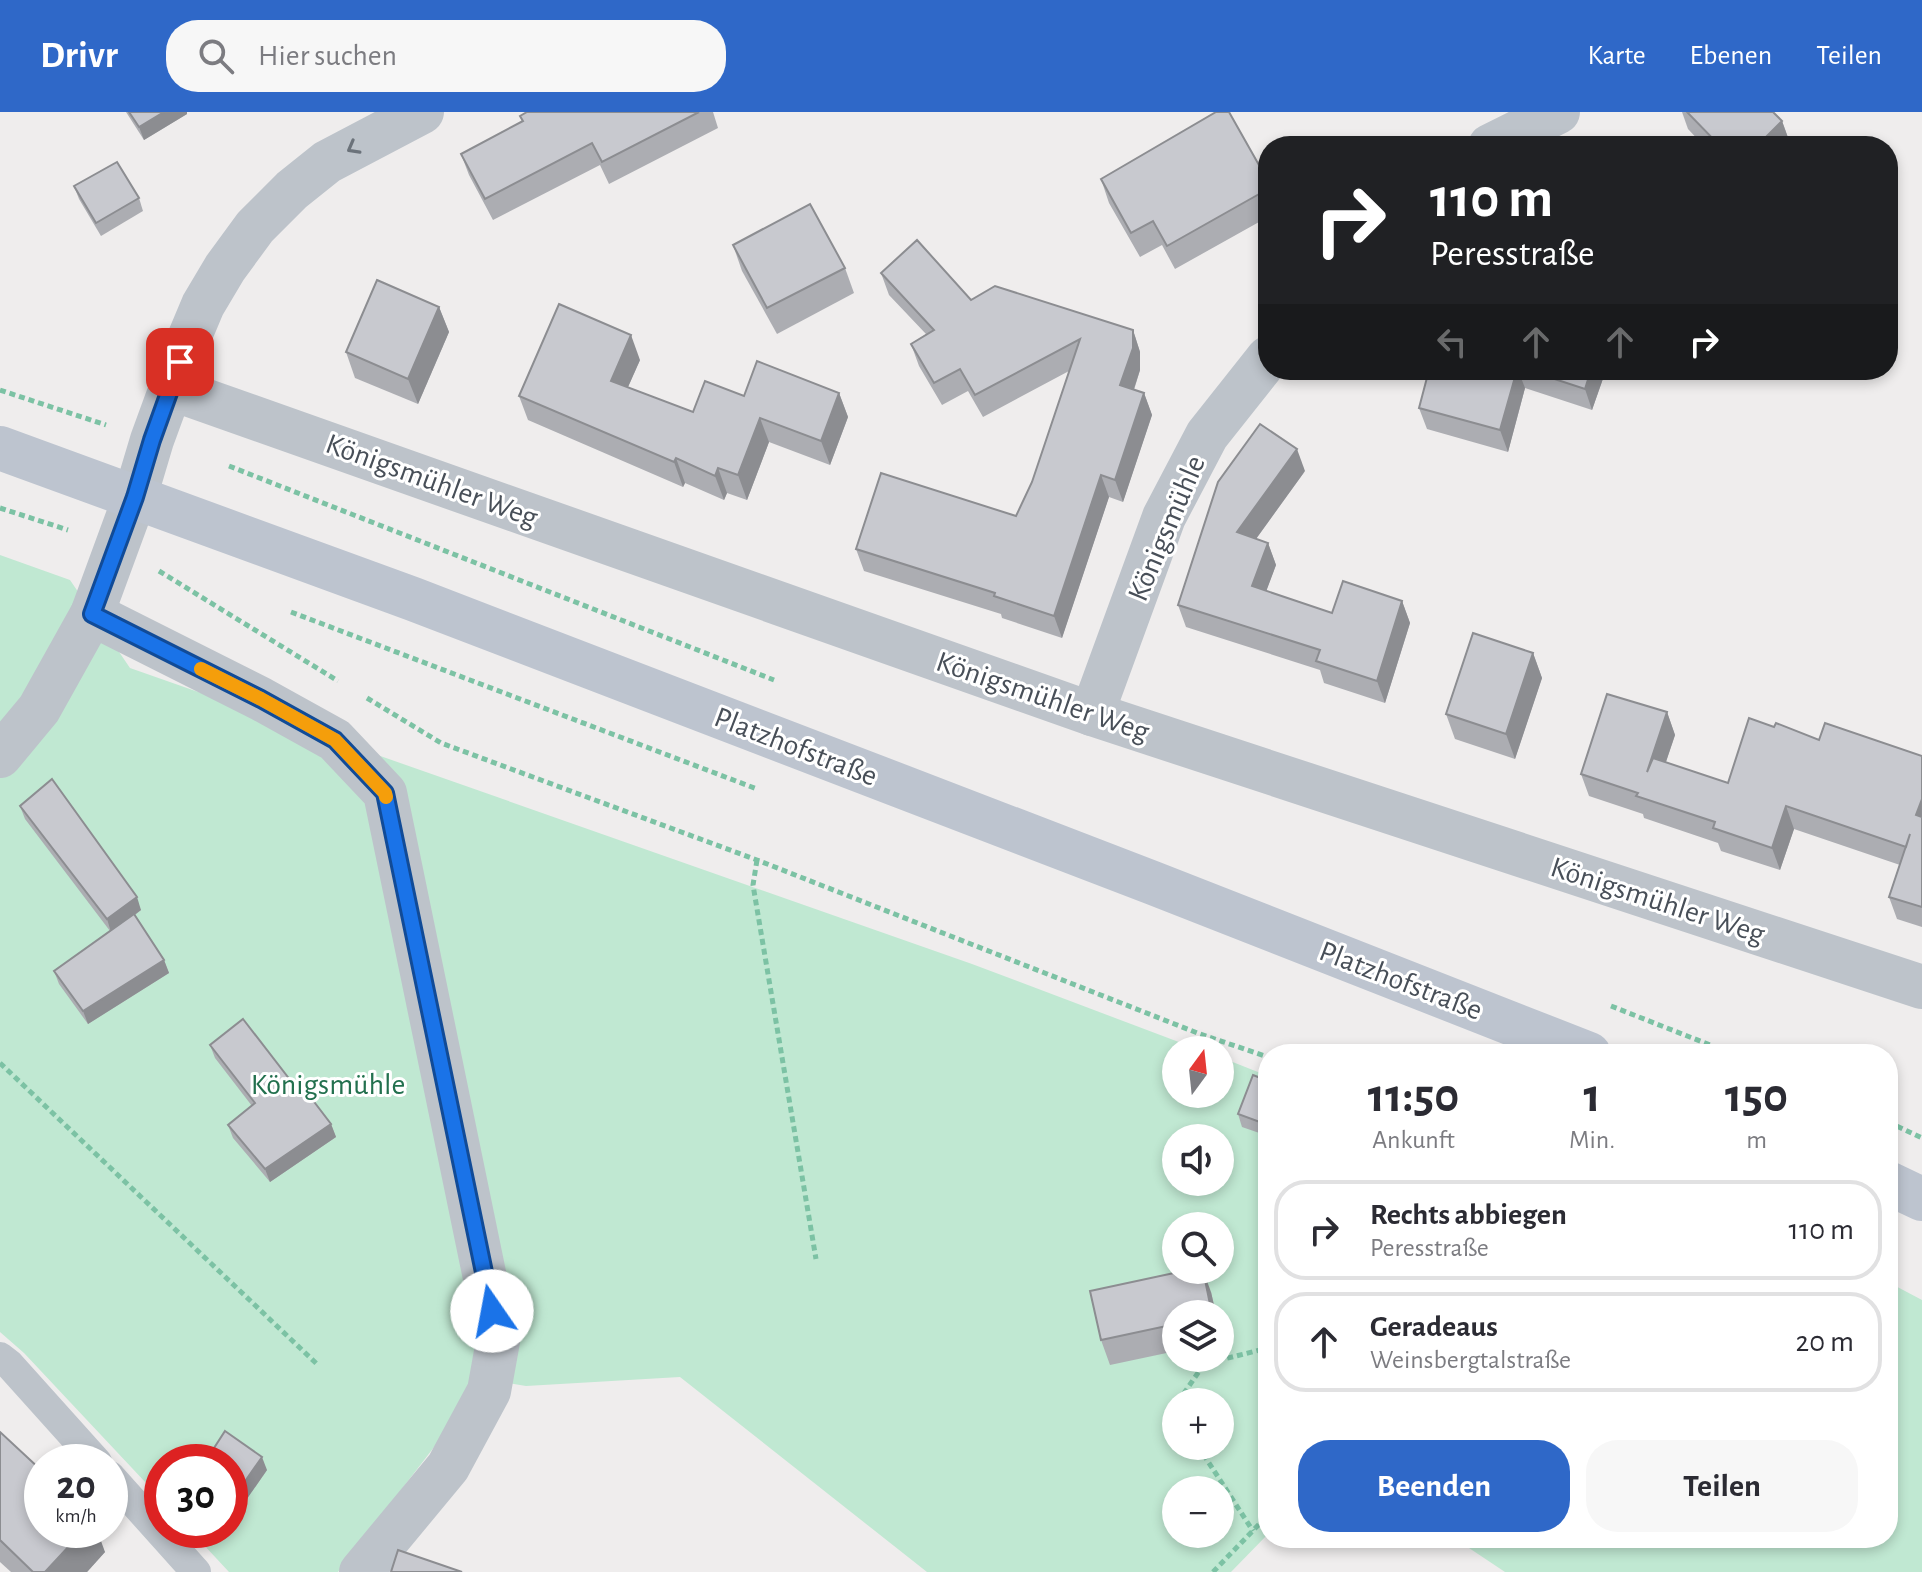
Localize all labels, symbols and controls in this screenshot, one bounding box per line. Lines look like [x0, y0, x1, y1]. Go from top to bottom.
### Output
search box [166, 20, 726, 92]
icon: search [194, 34, 238, 78]
text: Drivr [40, 37, 118, 75]
text: Hier suchen [258, 41, 397, 71]
text: Karte [1587, 42, 1646, 70]
text: Ebenen [1690, 42, 1772, 70]
text: Teilen [1816, 42, 1882, 70]
one-way arrow [347, 138, 361, 154]
icon: right [1298, 168, 1402, 272]
text: 110 m [1430, 171, 1553, 227]
text: Peresstraße [1430, 236, 1595, 272]
icon: left [1430, 320, 1474, 364]
icon: ahead [1514, 320, 1558, 364]
icon: ahead [1598, 320, 1642, 364]
icon: right [1682, 320, 1726, 364]
pin [146, 328, 214, 396]
icon: arrive [158, 340, 202, 384]
street label: Königsmühler Weg [322, 429, 542, 533]
street label: Königsmühle [1123, 451, 1211, 605]
street label: Königsmühler Weg [932, 646, 1153, 748]
street label: Platzhofstraße [710, 702, 881, 792]
street label: Königsmühler Weg [1547, 852, 1769, 950]
street label: Platzhofstraße [1315, 936, 1486, 1026]
north arrow [1162, 1036, 1234, 1108]
map controls [1162, 1036, 1234, 1548]
park label: Königsmühle [251, 1070, 405, 1100]
text: 11:50 [1368, 1073, 1459, 1121]
text: 1 [1583, 1073, 1601, 1121]
text: 150 [1725, 1073, 1788, 1121]
button: sound [1162, 1124, 1234, 1196]
text: Ankunft [1372, 1127, 1455, 1153]
text: Min. [1569, 1127, 1615, 1153]
text: m [1746, 1127, 1767, 1153]
text: Rechts abbiegen [1370, 1200, 1567, 1230]
icon: right [1302, 1208, 1346, 1252]
button: search [1162, 1212, 1234, 1284]
text: 110 m [1789, 1215, 1854, 1245]
text: Peresstraße [1370, 1235, 1489, 1261]
position arrow [450, 1269, 534, 1353]
button: layers [1162, 1300, 1234, 1372]
text: Geradeaus [1370, 1312, 1498, 1342]
icon: ahead [1302, 1320, 1346, 1364]
text: 20 m [1796, 1327, 1854, 1357]
text: Weinsbergtalstraße [1370, 1347, 1571, 1373]
button: + [1162, 1388, 1234, 1460]
button: Beenden [1298, 1440, 1570, 1532]
button: Teilen [1586, 1440, 1858, 1532]
speed limit sign: 30 [144, 1444, 248, 1548]
text: 20 [56, 1466, 96, 1506]
button: − [1162, 1476, 1234, 1548]
text: km/h [55, 1506, 97, 1526]

